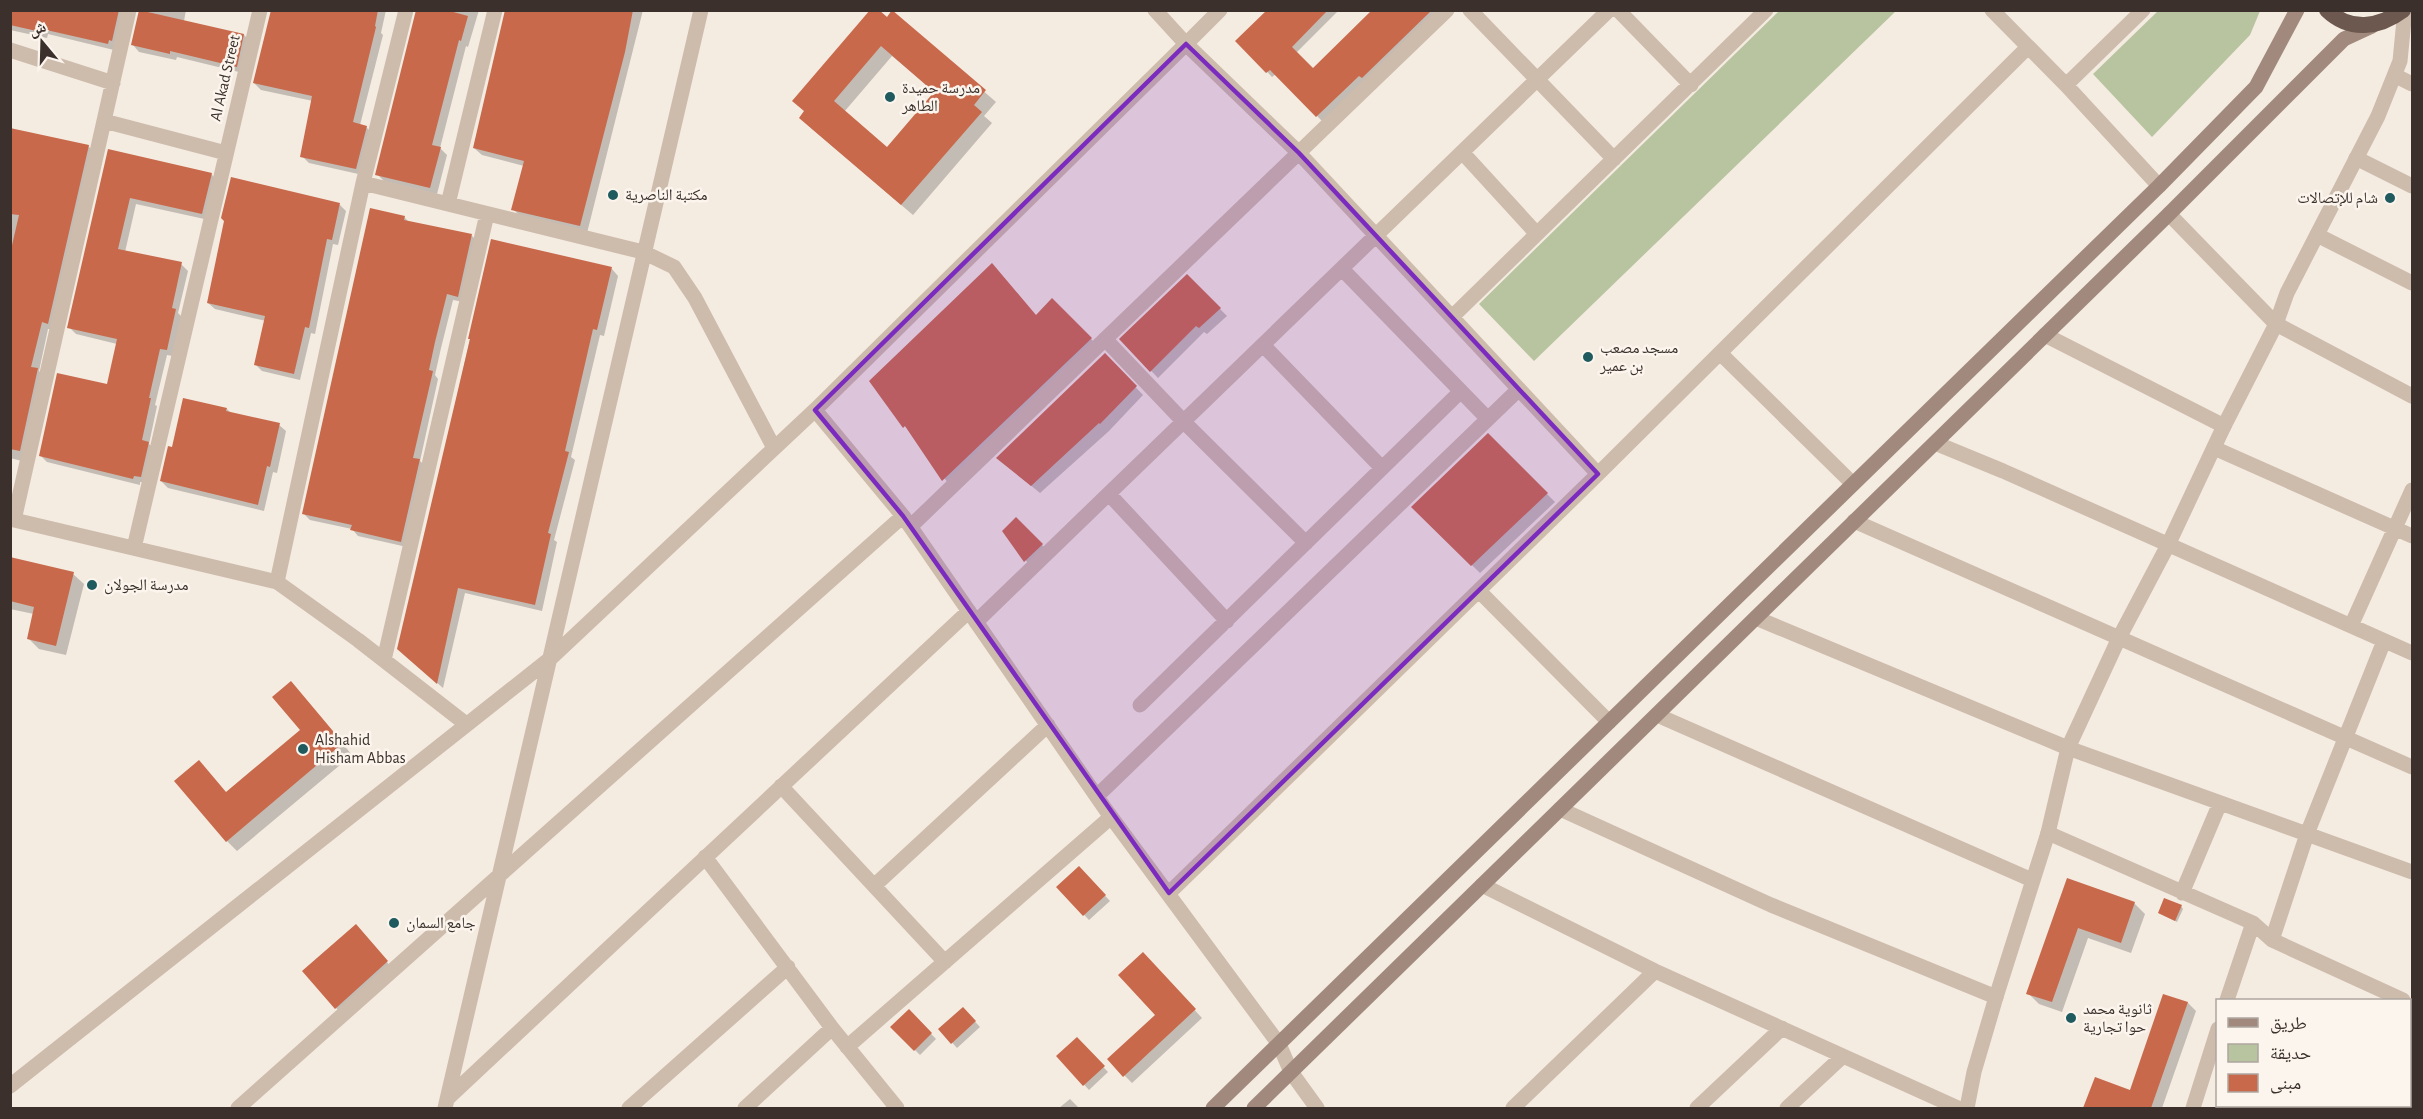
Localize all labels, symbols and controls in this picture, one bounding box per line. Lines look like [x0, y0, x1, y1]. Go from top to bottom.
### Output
north arrow [12, 12, 72, 72]
text: ش [27, 18, 48, 40]
street label: Al Akad Street [207, 33, 243, 123]
place label: مدرسة حميدة الطاهر [901, 80, 980, 115]
marker: مدرسة حميدة الطاهر [883, 90, 897, 104]
place label: مكتبة الناصرية [625, 187, 708, 204]
marker: مكتبة الناصرية [606, 188, 620, 202]
place label: شام للإتصالات [2297, 190, 2378, 208]
marker: شام للإتصالات [2383, 191, 2397, 205]
place label: مسجد مصعب بن عمير [1599, 340, 1678, 376]
marker: مسجد مصعب بن عمير [1581, 350, 1595, 364]
place label: مدرسة الجولان [104, 577, 188, 595]
marker: مدرسة الجولان [85, 578, 99, 592]
place label: Alshahid Hisham Abbas [315, 732, 406, 766]
marker: Alshahid Hisham Abbas [296, 742, 310, 756]
place label: جامع السمان [406, 915, 476, 933]
marker: جامع السمان [387, 916, 401, 930]
legend [2216, 999, 2411, 1107]
place label: ثانوية محمد حوا تجارية [2083, 1001, 2153, 1036]
marker: ثانوية محمد حوا تجارية [2064, 1011, 2078, 1025]
text: طريق [2270, 1015, 2307, 1034]
text: حديقة [2270, 1045, 2311, 1063]
text: مبنى [2270, 1075, 2301, 1094]

